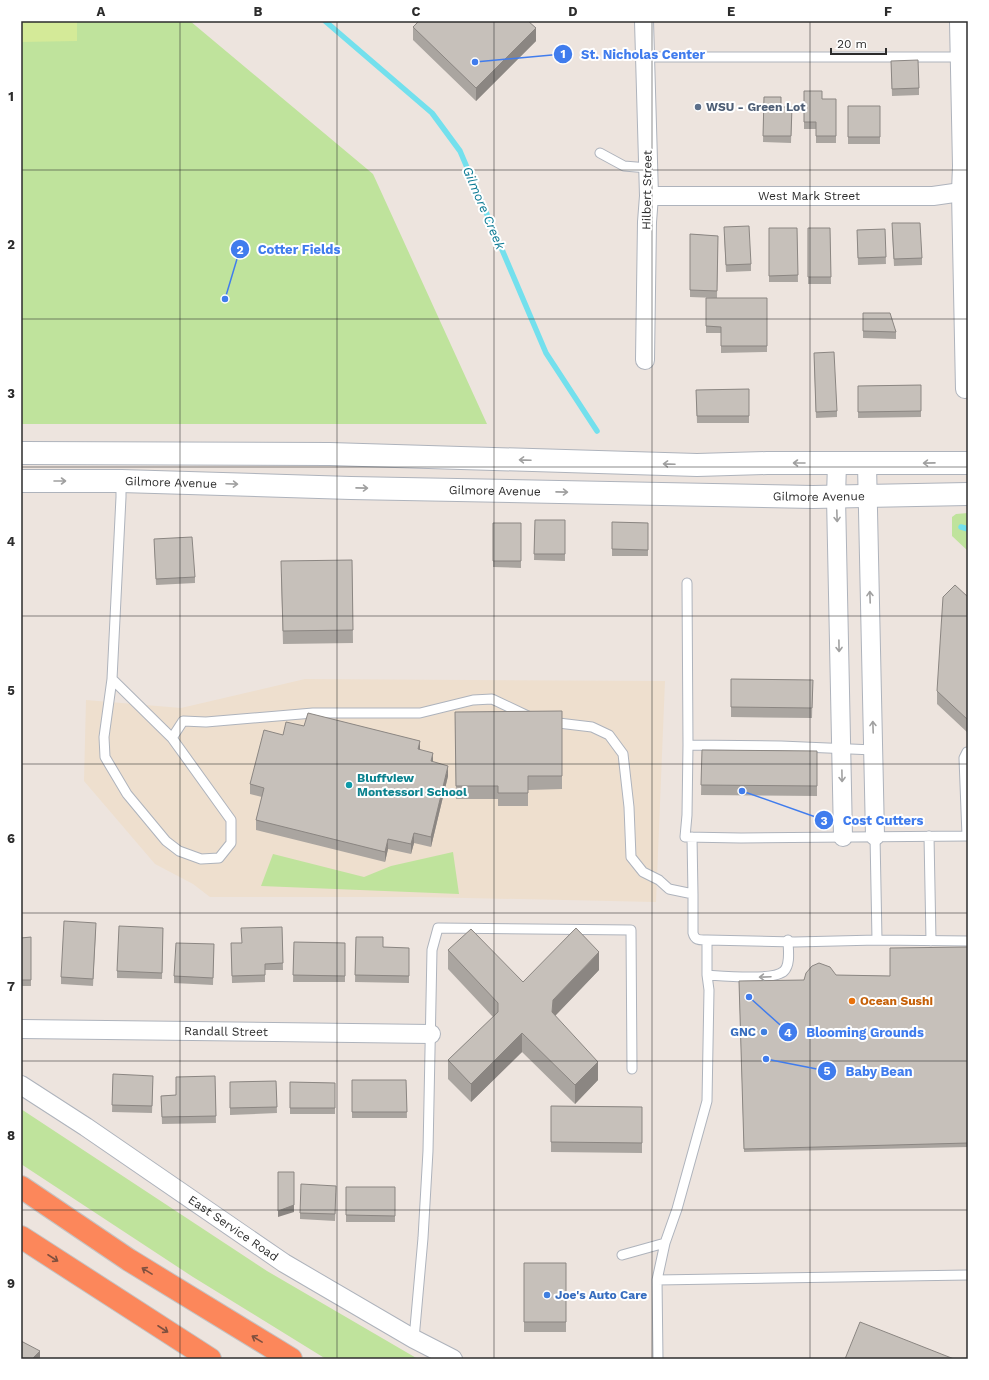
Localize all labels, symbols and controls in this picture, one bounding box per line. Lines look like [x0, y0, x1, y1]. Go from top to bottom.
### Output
text: A [97, 4, 106, 19]
text: B [254, 4, 263, 19]
text: C [412, 4, 421, 19]
text: D [568, 4, 578, 19]
text: E [727, 4, 735, 19]
text: F [884, 4, 892, 19]
scale bar [831, 30, 886, 56]
text: 20 m [837, 37, 867, 51]
callout: St. Nicholas Center [553, 42, 713, 67]
text: 1 [560, 47, 566, 61]
text: St. Nicholas Center [581, 47, 705, 62]
text: 1 [8, 89, 14, 104]
place label: WSU - Green Lot [706, 100, 806, 114]
marker: WSU - Green Lot [693, 102, 703, 112]
street label: Hilbert Street [639, 150, 655, 230]
water label: Gilmore Creek [460, 164, 509, 252]
street label: West Mark Street [758, 189, 860, 203]
text: 2 [7, 237, 15, 252]
callout: Cotter Fields [230, 237, 349, 262]
text: Cotter Fields [258, 242, 340, 257]
text: 2 [236, 243, 244, 257]
text: 3 [7, 386, 15, 401]
one-way arrow [519, 456, 532, 464]
one-way arrow [793, 459, 806, 467]
one-way arrow [923, 459, 936, 467]
one-way arrow [663, 461, 676, 468]
street label: Gilmore Avenue [125, 474, 217, 491]
one-way arrow [53, 477, 66, 485]
one-way arrow [225, 481, 238, 488]
street label: Gilmore Avenue [449, 483, 541, 499]
one-way arrow [355, 484, 368, 492]
one-way arrow [555, 488, 568, 496]
street label: Gilmore Avenue [773, 489, 865, 504]
one-way arrow [833, 509, 840, 522]
text: 4 [7, 534, 16, 549]
one-way arrow [866, 591, 873, 604]
one-way arrow [835, 639, 843, 652]
text: 5 [7, 683, 15, 698]
one-way arrow [869, 721, 877, 734]
one-way arrow [838, 769, 846, 782]
place label: Bluffview Montessori School [357, 771, 467, 799]
marker: Bluffview Montessori School [344, 780, 354, 790]
callout: Cost Cutters [814, 808, 931, 833]
text: Cost Cutters [843, 813, 923, 828]
text: 3 [820, 814, 828, 828]
text: 6 [7, 831, 15, 846]
one-way arrow [759, 973, 772, 980]
text: 7 [7, 979, 15, 994]
place label: Ocean Sushi [860, 994, 933, 1008]
marker: Ocean Sushi [847, 996, 857, 1006]
callout: Blooming Grounds [778, 1020, 932, 1045]
street label: Randall Street [184, 1024, 268, 1039]
place label: GNC [730, 1025, 756, 1039]
text: Blooming Grounds [806, 1025, 924, 1040]
text: 4 [784, 1026, 792, 1040]
marker: GNC [759, 1027, 769, 1037]
callout: Baby Bean [817, 1059, 920, 1084]
text: 5 [824, 1064, 831, 1078]
text: Baby Bean [846, 1064, 912, 1079]
text: 8 [7, 1128, 15, 1143]
street label: East Service Road [186, 1192, 281, 1264]
one-way arrow [48, 1254, 59, 1263]
one-way arrow [141, 1266, 153, 1274]
text: 9 [7, 1276, 15, 1291]
place label: Joe's Auto Care [555, 1288, 647, 1302]
marker: Joe's Auto Care [542, 1290, 552, 1300]
one-way arrow [157, 1325, 168, 1333]
one-way arrow [251, 1335, 263, 1343]

